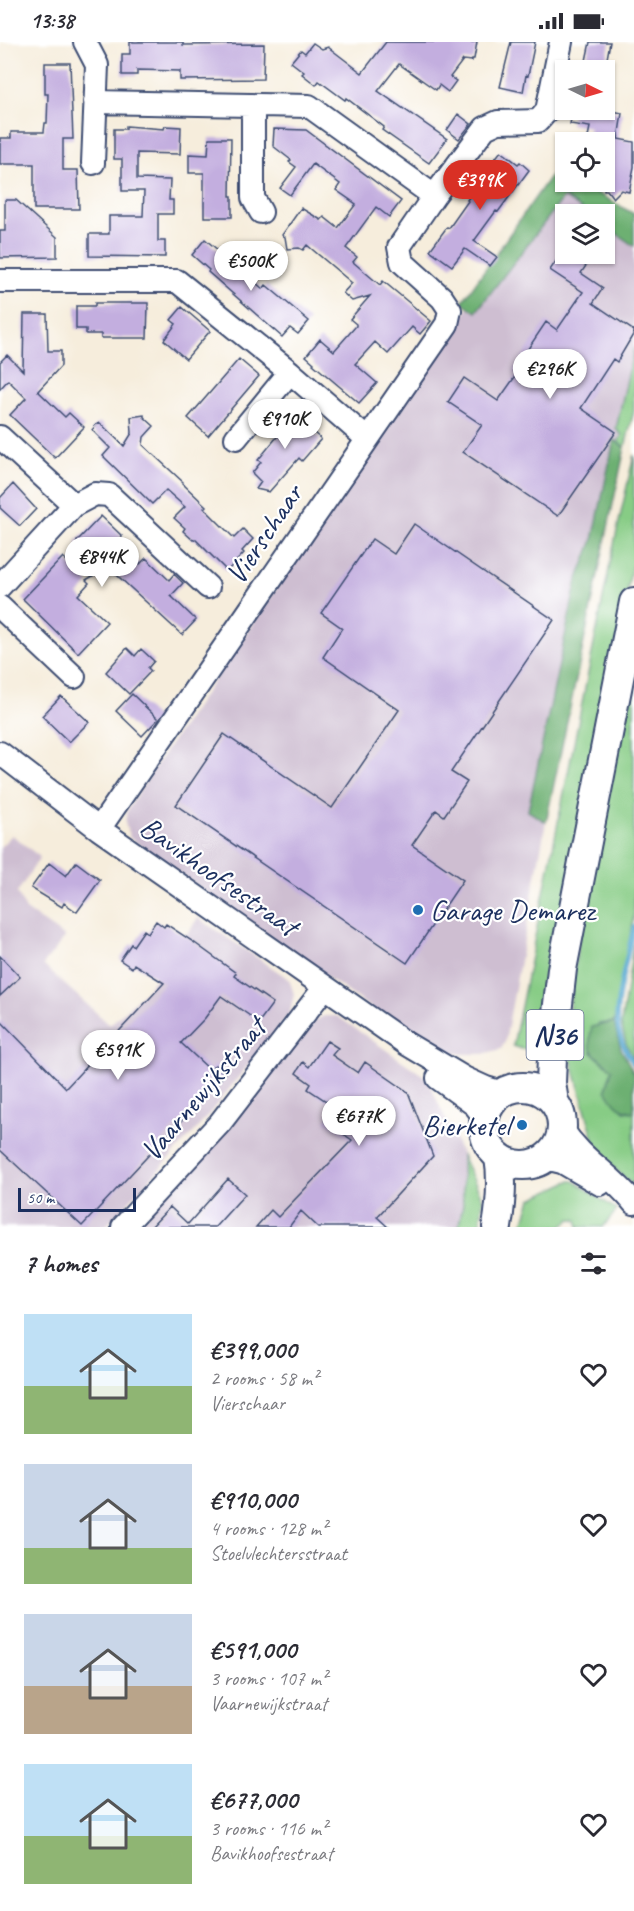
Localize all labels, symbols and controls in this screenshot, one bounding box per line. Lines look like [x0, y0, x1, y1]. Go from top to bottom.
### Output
text: 13:38 [30, 7, 74, 35]
north arrow [555, 60, 615, 120]
map controls [555, 60, 615, 264]
button: locate [555, 132, 615, 192]
pin: €399K [438, 160, 522, 211]
text: €399K [457, 167, 503, 192]
button: layers [555, 204, 615, 264]
pin: €500K [209, 241, 293, 292]
text: €500K [228, 248, 274, 273]
pin: €296K [508, 349, 592, 400]
text: €296K [527, 356, 573, 381]
pin: €910K [243, 399, 327, 450]
text: €910K [262, 406, 308, 431]
street label: Vierschaar [217, 475, 312, 591]
pin: €844K [60, 537, 144, 588]
text: €844K [79, 544, 125, 569]
street label: Bavikhoofsestraat [133, 808, 309, 947]
place label: Garage Demarez [430, 891, 597, 929]
marker: Garage Demarez [411, 903, 425, 917]
street label: Vaarnewijkstraat [132, 1006, 277, 1169]
road number: N36 [526, 1010, 584, 1060]
pin: €591K [76, 1030, 160, 1081]
text: €591K [95, 1037, 141, 1062]
pin: €677K [317, 1096, 401, 1147]
text: €677K [336, 1103, 382, 1128]
place label: Bierketel [422, 1106, 515, 1144]
marker: Bierketel [515, 1118, 529, 1132]
scale bar [18, 1185, 136, 1212]
text: 50 m [27, 1188, 54, 1208]
text: 7 homes [24, 1247, 97, 1280]
icon: filters [577, 1247, 610, 1280]
text: €399,000 [210, 1333, 296, 1366]
icon: home [72, 1338, 144, 1410]
icon: heart [577, 1358, 610, 1391]
text: 2 rooms · 58 m² [210, 1366, 318, 1391]
text: Vierschaar [210, 1391, 285, 1416]
text: €910,000 [210, 1483, 297, 1516]
icon: home [72, 1488, 144, 1560]
icon: heart [577, 1508, 610, 1541]
text: 4 rooms · 128 m² [210, 1516, 327, 1541]
text: Stoelvlechtersstraat [210, 1541, 347, 1566]
text: €591,000 [210, 1633, 296, 1666]
icon: home [72, 1638, 144, 1710]
icon: heart [577, 1658, 610, 1691]
text: 3 rooms · 107 m² [210, 1666, 327, 1691]
text: Vaarnewijkstraat [210, 1691, 327, 1716]
text: €677,000 [210, 1783, 297, 1816]
icon: home [72, 1788, 144, 1860]
icon: heart [577, 1808, 610, 1841]
text: 3 rooms · 116 m² [210, 1816, 327, 1841]
text: Bavikhoofsestraat [210, 1841, 333, 1866]

